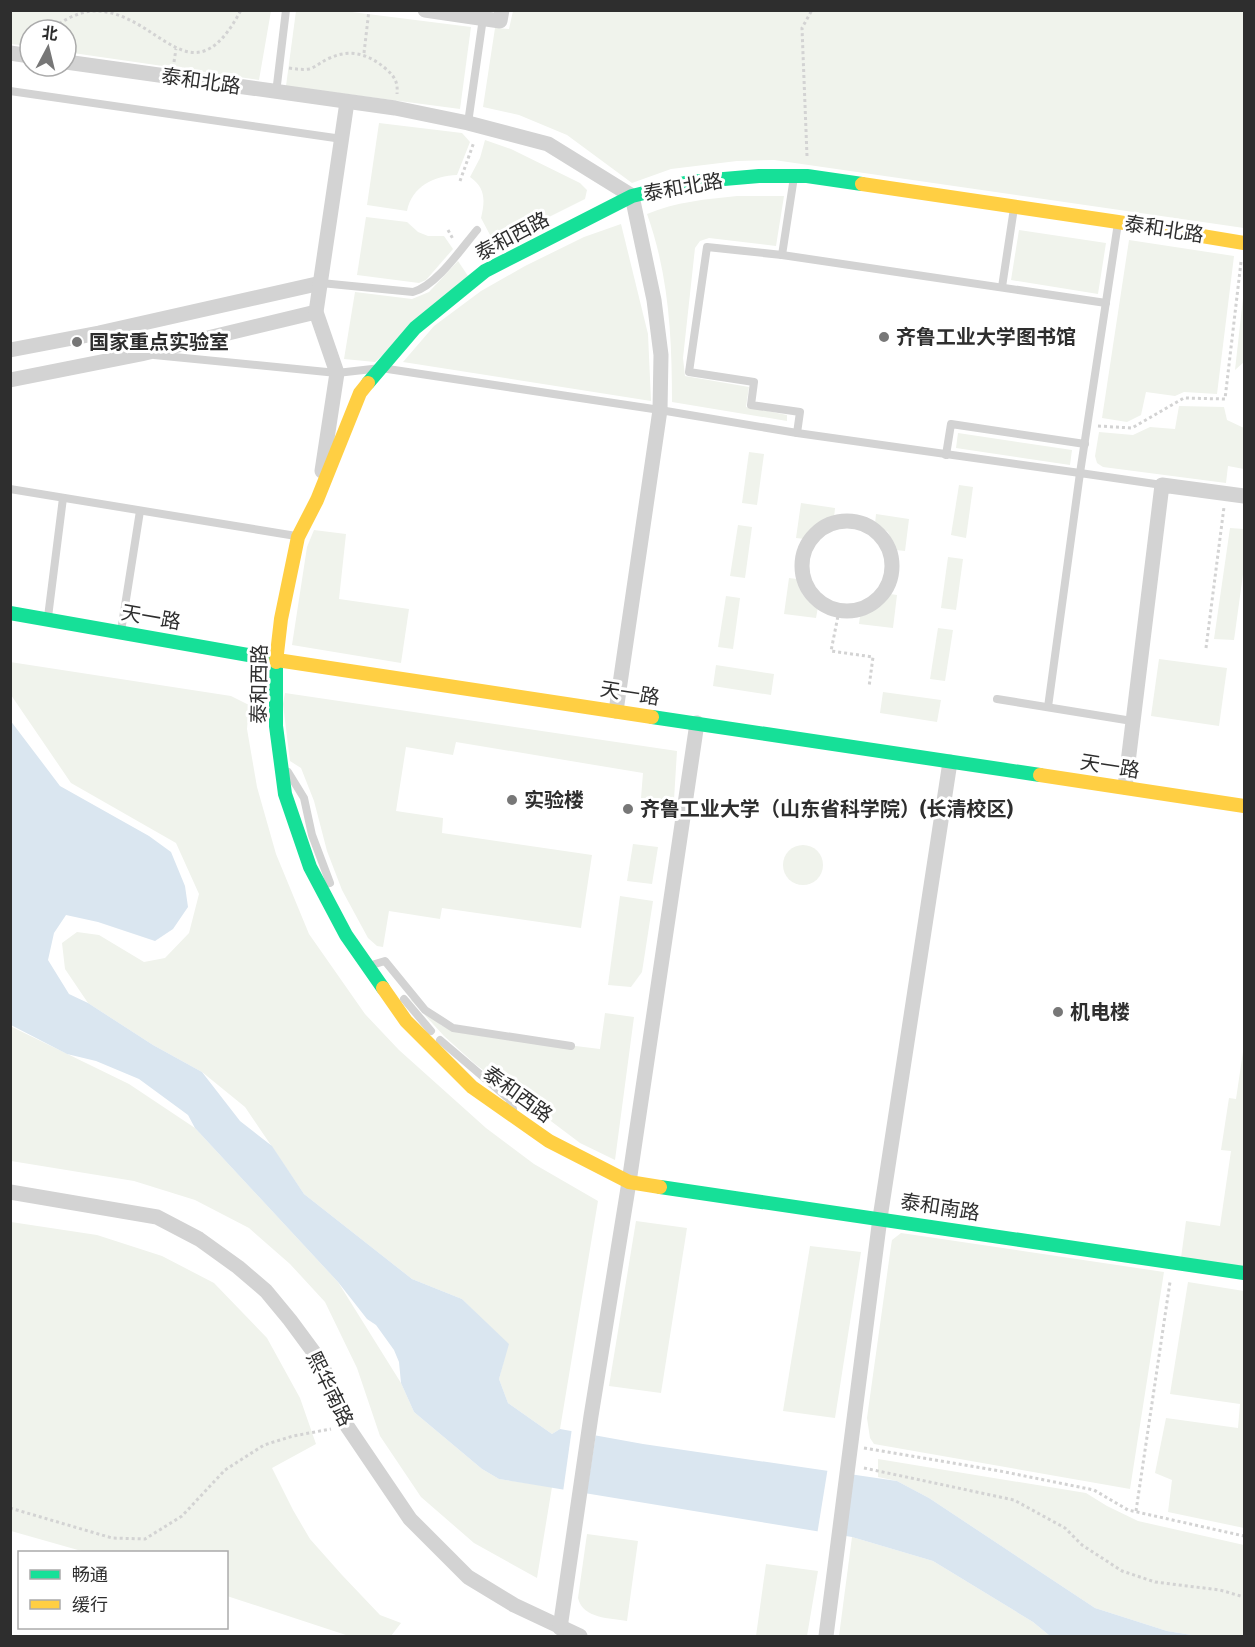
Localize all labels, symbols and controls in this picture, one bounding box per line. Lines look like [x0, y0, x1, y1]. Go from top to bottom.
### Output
north arrow [18, 18, 78, 78]
text: 北 [41, 23, 59, 44]
street label: 泰和北路 [160, 64, 242, 98]
street label: 泰和北路 [642, 168, 724, 206]
street label: 泰和西路 [471, 207, 553, 265]
street label: 泰和北路 [1123, 211, 1205, 247]
place label: 齐鲁工业大学图书馆 [896, 325, 1076, 349]
place label: 国家重点实验室 [89, 330, 229, 354]
marker: 齐鲁工业大学图书馆 [877, 330, 891, 344]
marker: 国家重点实验室 [70, 335, 84, 349]
street label: 天一路 [119, 600, 183, 634]
street label: 泰和西路 [246, 644, 272, 724]
street label: 天一路 [598, 676, 662, 710]
street label: 天一路 [1078, 749, 1142, 783]
place label: 实验楼 [524, 788, 584, 812]
marker: 实验楼 [505, 793, 519, 807]
place label: 齐鲁工业大学（山东省科学院）(长清校区) [640, 797, 1013, 821]
marker: 齐鲁工业大学（山东省科学院）(长清校区) [621, 802, 635, 816]
place label: 机电楼 [1070, 1000, 1130, 1024]
marker: 机电楼 [1051, 1005, 1065, 1019]
street label: 泰和西路 [479, 1061, 557, 1127]
street label: 泰和南路 [899, 1189, 981, 1225]
street label: 熙华南路 [302, 1348, 358, 1430]
legend [18, 1551, 228, 1629]
text: 畅通 [72, 1564, 108, 1586]
text: 缓行 [72, 1594, 108, 1616]

